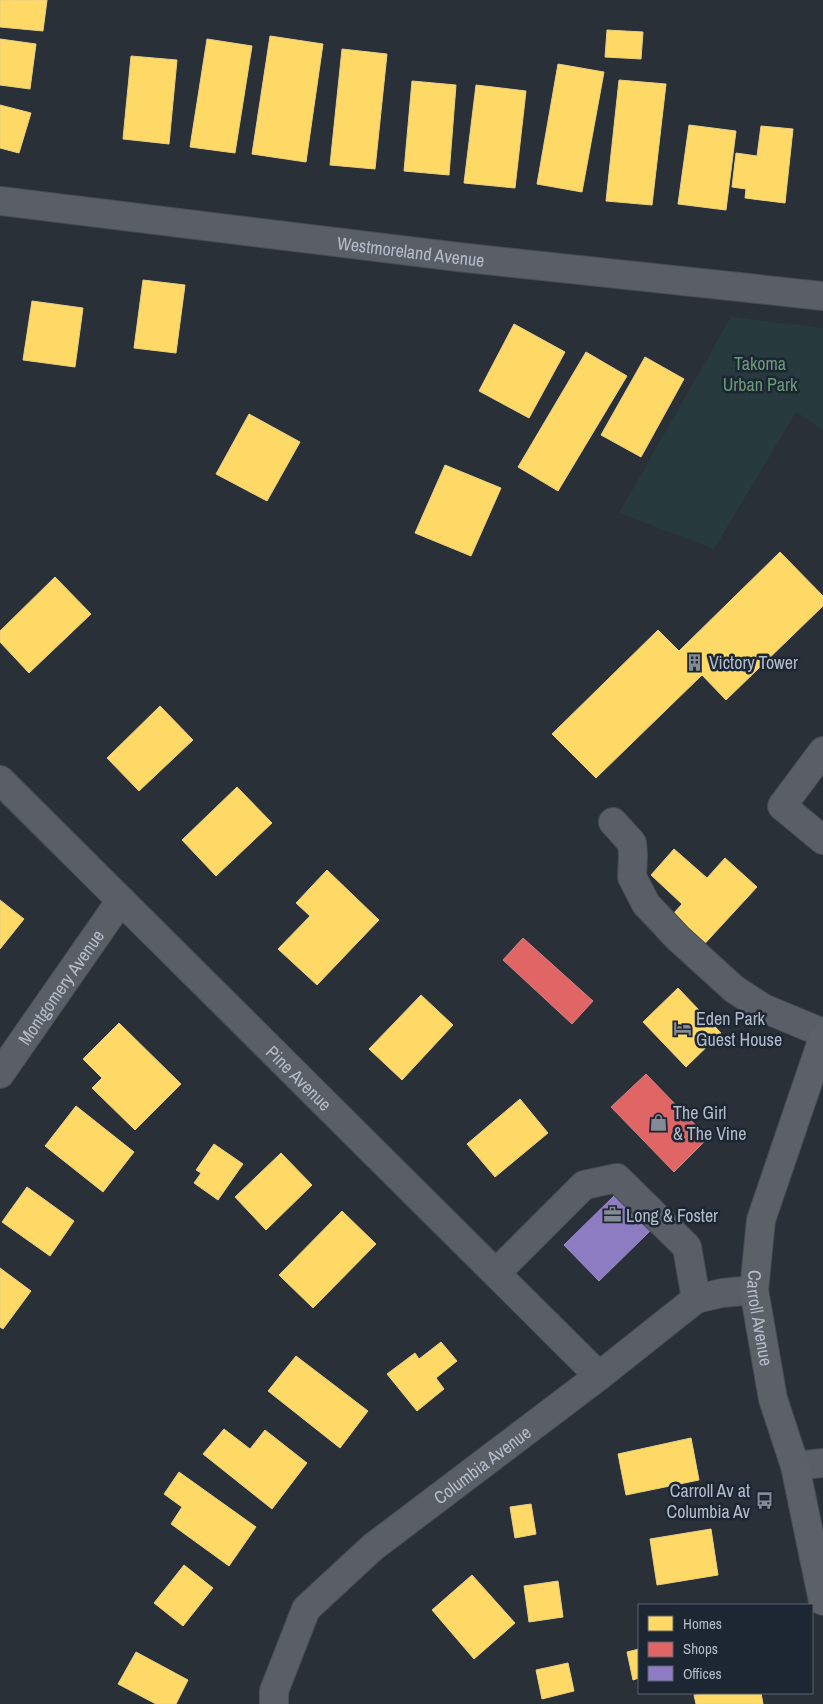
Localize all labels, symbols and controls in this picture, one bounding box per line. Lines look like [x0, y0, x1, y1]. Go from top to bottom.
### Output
street label: Westmoreland Avenue [336, 230, 486, 272]
park label: Takoma Urban Park [723, 351, 798, 397]
place label: Victory Tower [709, 650, 798, 675]
building icon: Victory Tower [685, 652, 705, 672]
street label: Montgomery Avenue [12, 924, 109, 1050]
place label: Eden Park Guest House [696, 1006, 782, 1052]
hotel icon: Eden Park Guest House [672, 1018, 692, 1038]
street label: Pine Avenue [261, 1039, 338, 1116]
place label: The Girl & The Vine [673, 1100, 746, 1146]
shop icon: The Girl & The Vine [649, 1112, 669, 1132]
place label: Long & Foster [626, 1203, 718, 1228]
office icon: Long & Foster [602, 1205, 622, 1225]
street label: Carroll Avenue [742, 1269, 779, 1368]
street label: Columbia Avenue [428, 1419, 536, 1510]
place label: Carroll Av at Columbia Av [667, 1478, 751, 1524]
bus stop icon: Carroll Av at Columbia Av [754, 1490, 774, 1510]
legend [638, 1604, 813, 1694]
text: Homes [683, 1613, 722, 1634]
text: Shops [683, 1638, 718, 1659]
text: Offices [683, 1663, 722, 1684]

